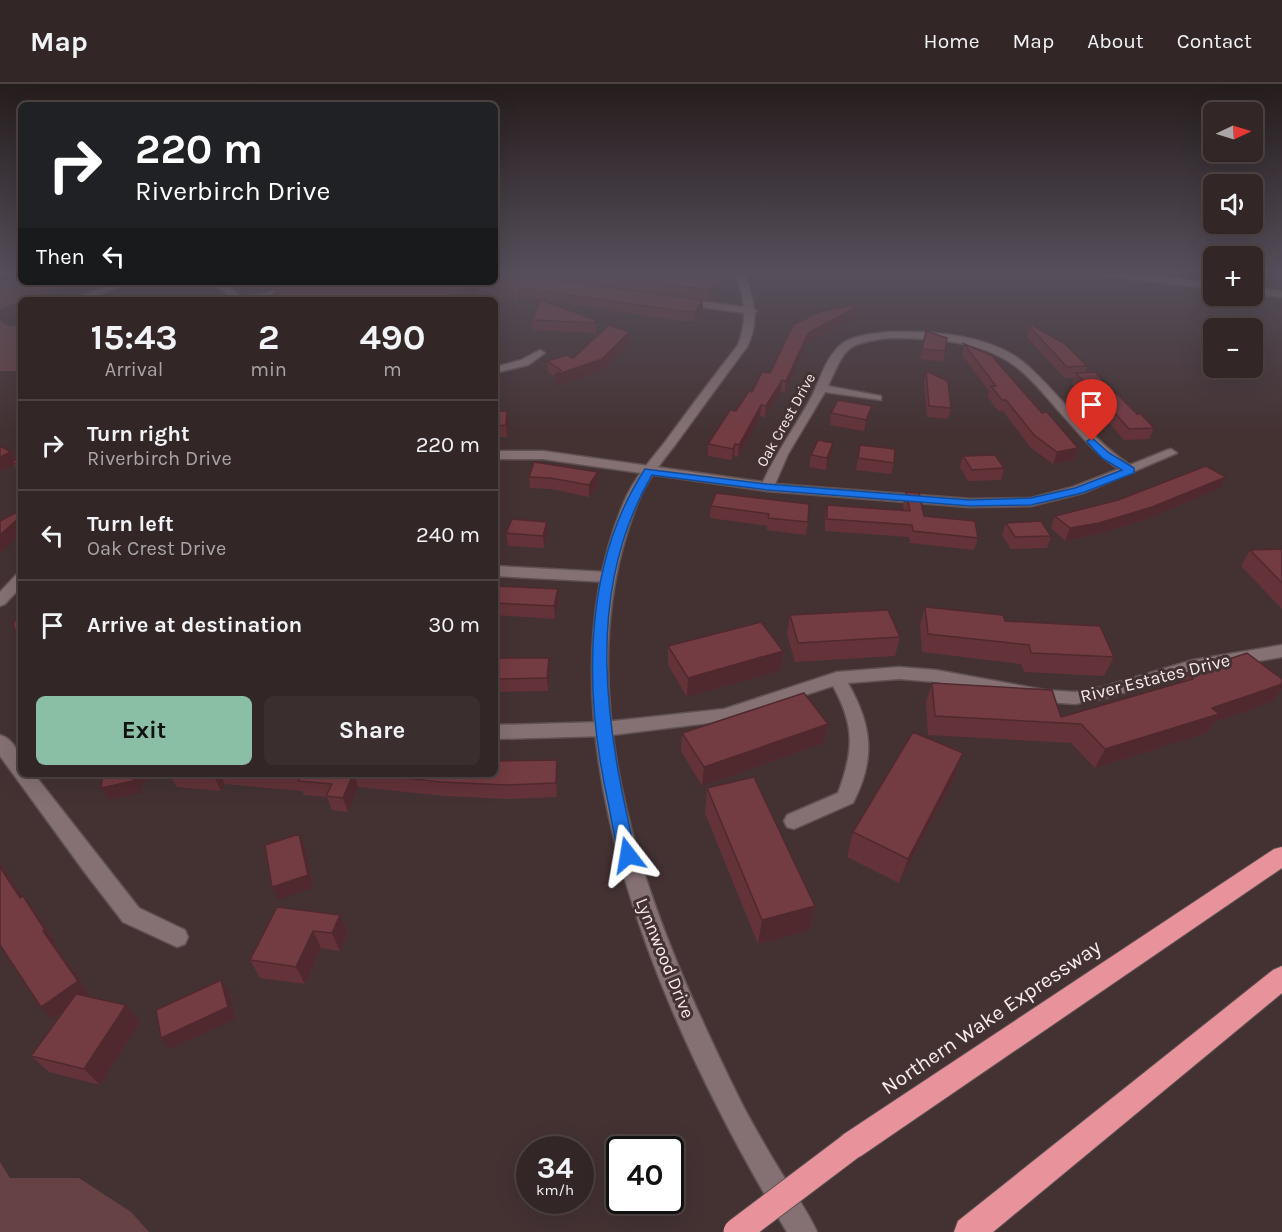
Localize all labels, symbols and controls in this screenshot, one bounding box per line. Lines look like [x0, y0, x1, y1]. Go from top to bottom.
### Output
text: Map [30, 25, 88, 58]
text: Home [924, 29, 980, 53]
text: Map [1013, 29, 1054, 53]
text: About [1087, 29, 1144, 53]
text: Contact [1177, 29, 1252, 53]
north arrow [1203, 102, 1263, 162]
map controls [1203, 102, 1263, 378]
text: 220 m [135, 124, 263, 174]
icon: right [36, 126, 114, 204]
button: sound [1203, 174, 1263, 234]
text: Riverbirch Drive [135, 175, 330, 207]
icon: left [97, 240, 130, 273]
text: Then [36, 244, 85, 270]
button: + [1203, 246, 1263, 306]
text: 15:43 [90, 316, 178, 358]
text: 2 [258, 316, 279, 358]
text: 490 [359, 316, 426, 358]
button: − [1203, 318, 1263, 378]
text: Arrival [105, 358, 163, 381]
text: min [250, 358, 287, 381]
text: m [383, 358, 402, 381]
street label: Oak Crest Drive [753, 370, 819, 470]
pin [1066, 379, 1117, 441]
icon: arrive [1075, 388, 1108, 421]
text: Turn right [87, 421, 190, 447]
icon: right [36, 429, 69, 462]
text: 220 m [416, 432, 480, 458]
text: Riverbirch Drive [87, 447, 232, 470]
text: Turn left [87, 511, 174, 537]
icon: left [36, 519, 69, 552]
text: 240 m [416, 522, 480, 548]
text: Oak Crest Drive [87, 537, 226, 560]
icon: arrive [36, 609, 69, 642]
text: Arrive at destination [87, 612, 302, 638]
text: 30 m [428, 612, 480, 638]
street label: River Estates Drive [1078, 649, 1232, 707]
button: Exit [36, 696, 252, 765]
button: Share [264, 696, 480, 765]
position arrow [596, 823, 660, 887]
street label: Lynnwood Drive [631, 895, 699, 1021]
street label: Northern Wake Expressway [877, 934, 1105, 1099]
speed limit sign: 40 [606, 1136, 684, 1214]
text: 34 [537, 1150, 573, 1186]
text: km/h [536, 1181, 574, 1199]

